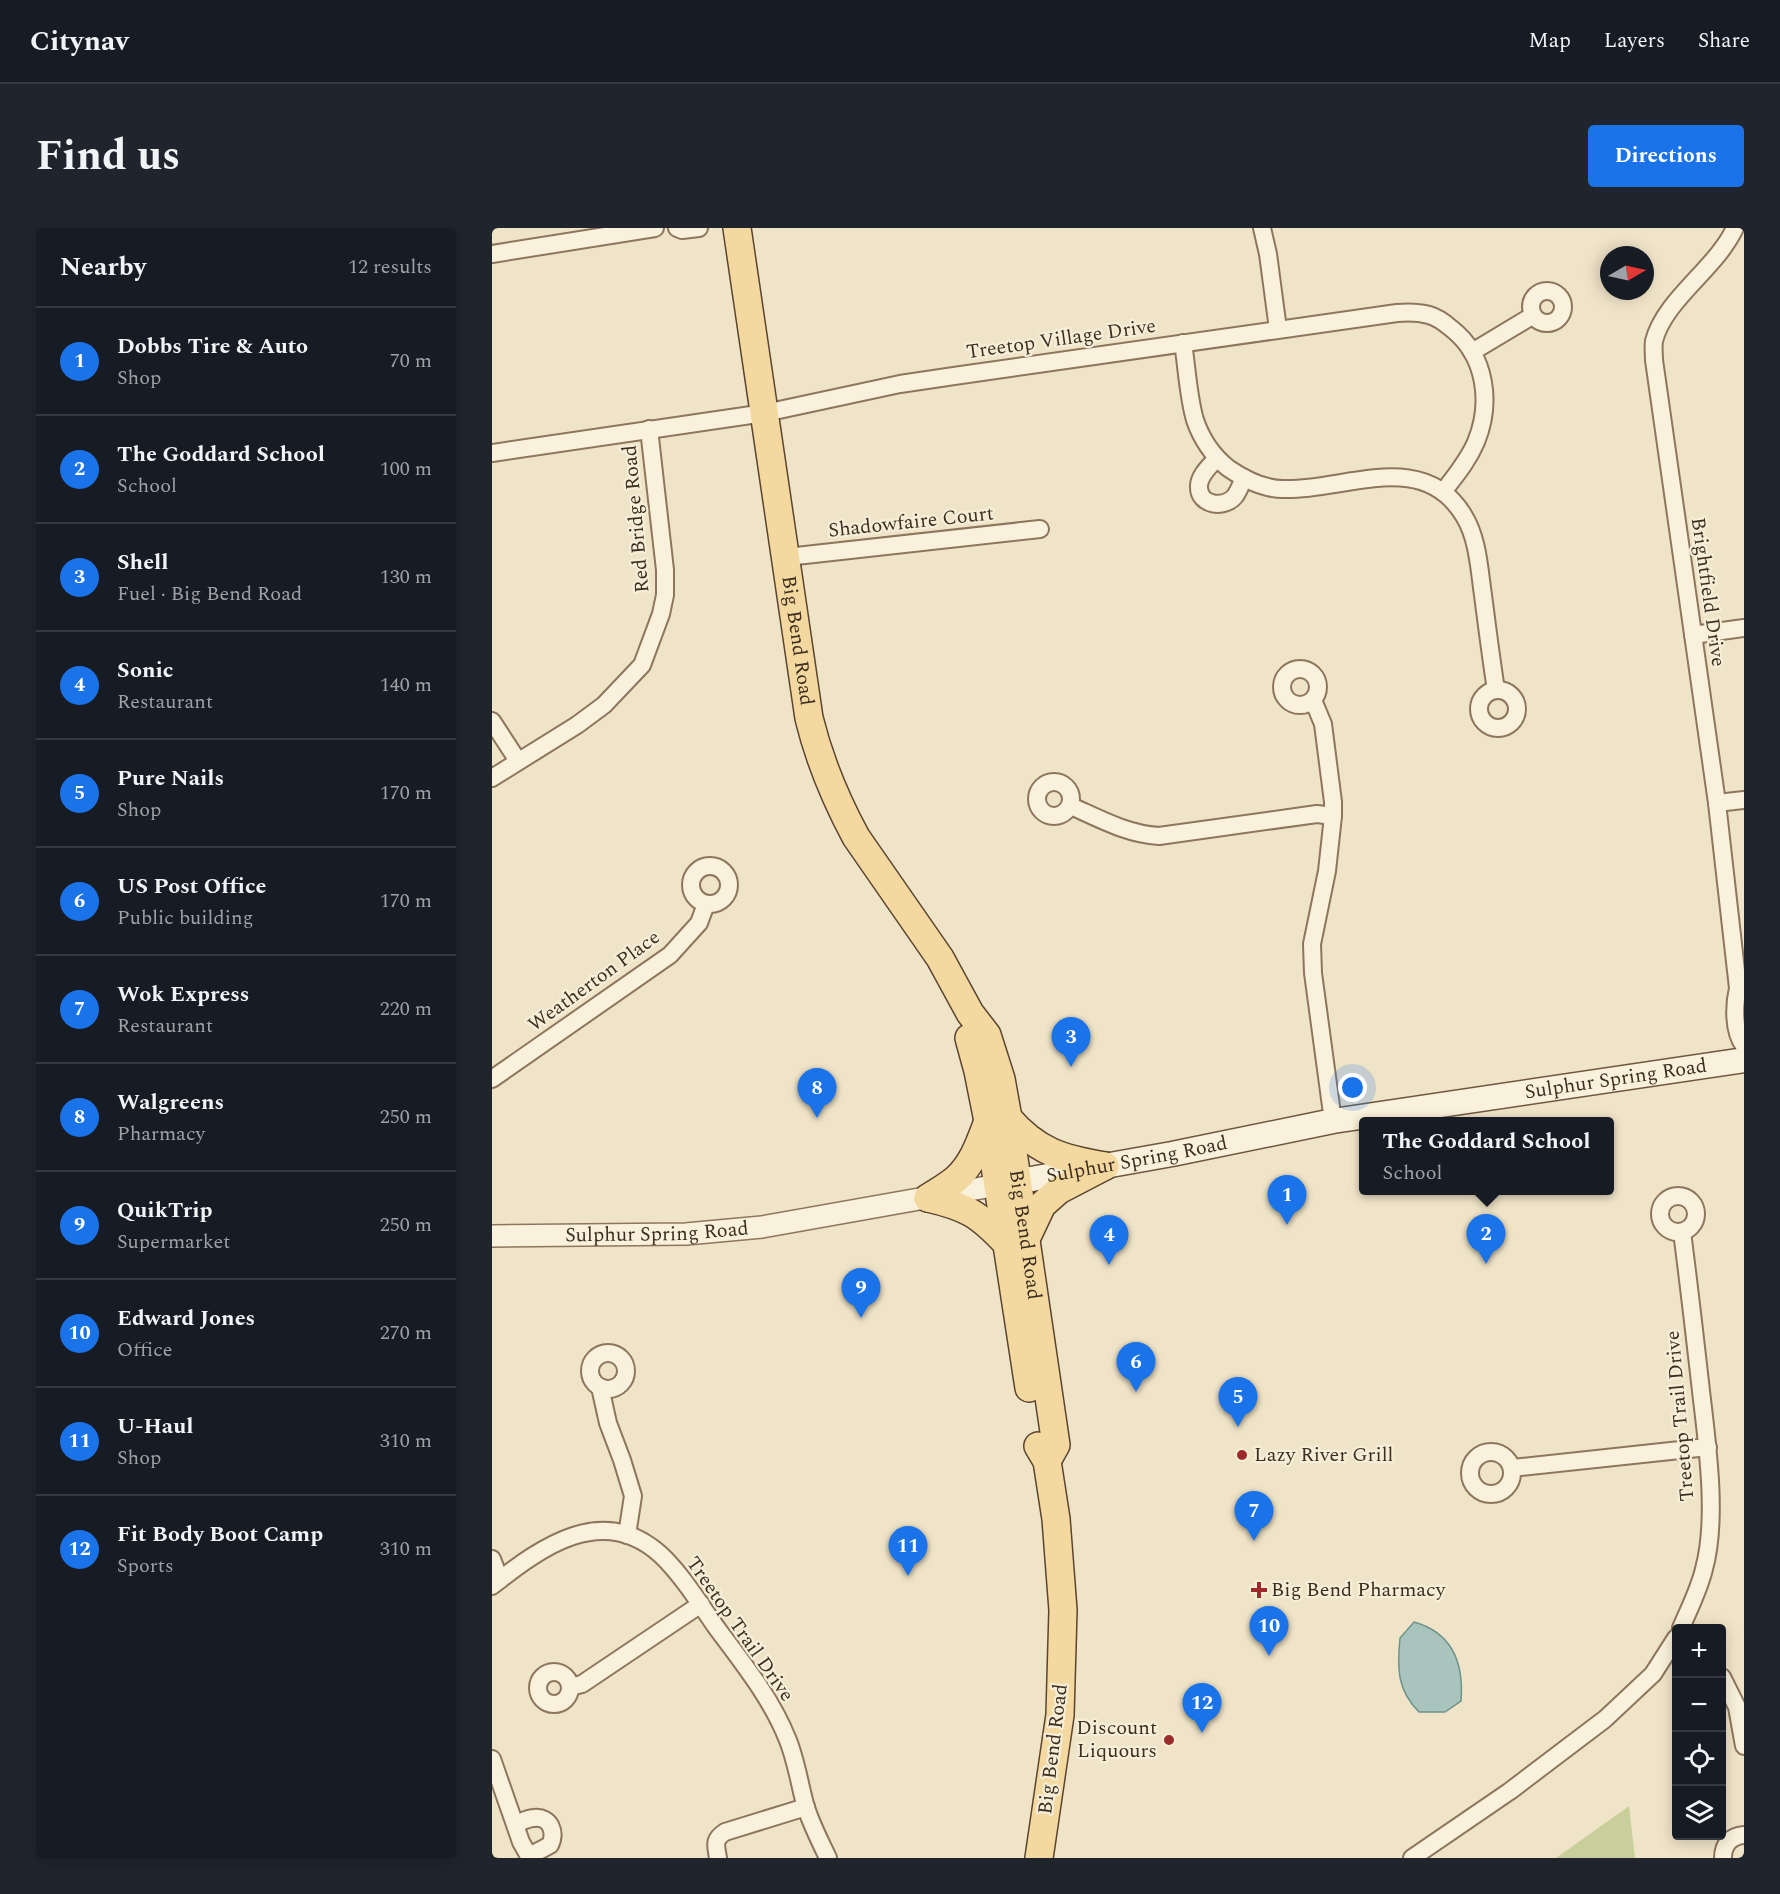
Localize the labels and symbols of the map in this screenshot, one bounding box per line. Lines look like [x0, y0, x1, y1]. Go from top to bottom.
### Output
north arrow [1600, 246, 1654, 300]
street label: Treetop Village Drive [964, 311, 1158, 367]
street label: Red Bridge Road [615, 444, 657, 594]
street label: Shadowfaire Court [827, 498, 995, 546]
street label: Brightfield Drive [1683, 515, 1733, 669]
street label: Big Bend Road [773, 573, 822, 708]
street label: Weatherton Place [522, 923, 666, 1039]
pin: 3 [1052, 1018, 1090, 1067]
street label: Sulphur Spring Road [1523, 1051, 1709, 1107]
pin: 8 [798, 1068, 836, 1118]
your location [1338, 1073, 1367, 1102]
street label: Sulphur Spring Road [1044, 1128, 1230, 1191]
street label: Big Bend Road [1001, 1168, 1050, 1302]
pin: 1 [1268, 1176, 1306, 1225]
street label: Sulphur Spring Road [565, 1213, 750, 1250]
pin: 2 [1466, 1214, 1506, 1264]
pin: 4 [1090, 1216, 1128, 1265]
pin: 9 [842, 1268, 880, 1318]
street label: Treetop Trail Drive [1658, 1329, 1702, 1503]
pin: 6 [1116, 1342, 1156, 1392]
pin: 5 [1218, 1378, 1258, 1427]
place label: Lazy River Grill [1254, 1440, 1393, 1470]
marker: Lazy River Grill [1235, 1448, 1249, 1462]
pin: 7 [1234, 1492, 1274, 1541]
pin: 11 [888, 1526, 928, 1576]
street label: Treetop Trail Drive [679, 1550, 801, 1708]
place label: Big Bend Pharmacy [1271, 1575, 1447, 1605]
marker: Big Bend Pharmacy [1252, 1583, 1266, 1597]
pin: 10 [1250, 1606, 1288, 1656]
street label: Big Bend Road [1030, 1682, 1076, 1816]
pin: 12 [1182, 1684, 1222, 1733]
place label: Discount Liquours [1076, 1713, 1157, 1766]
marker: Discount Liquours [1162, 1733, 1176, 1747]

